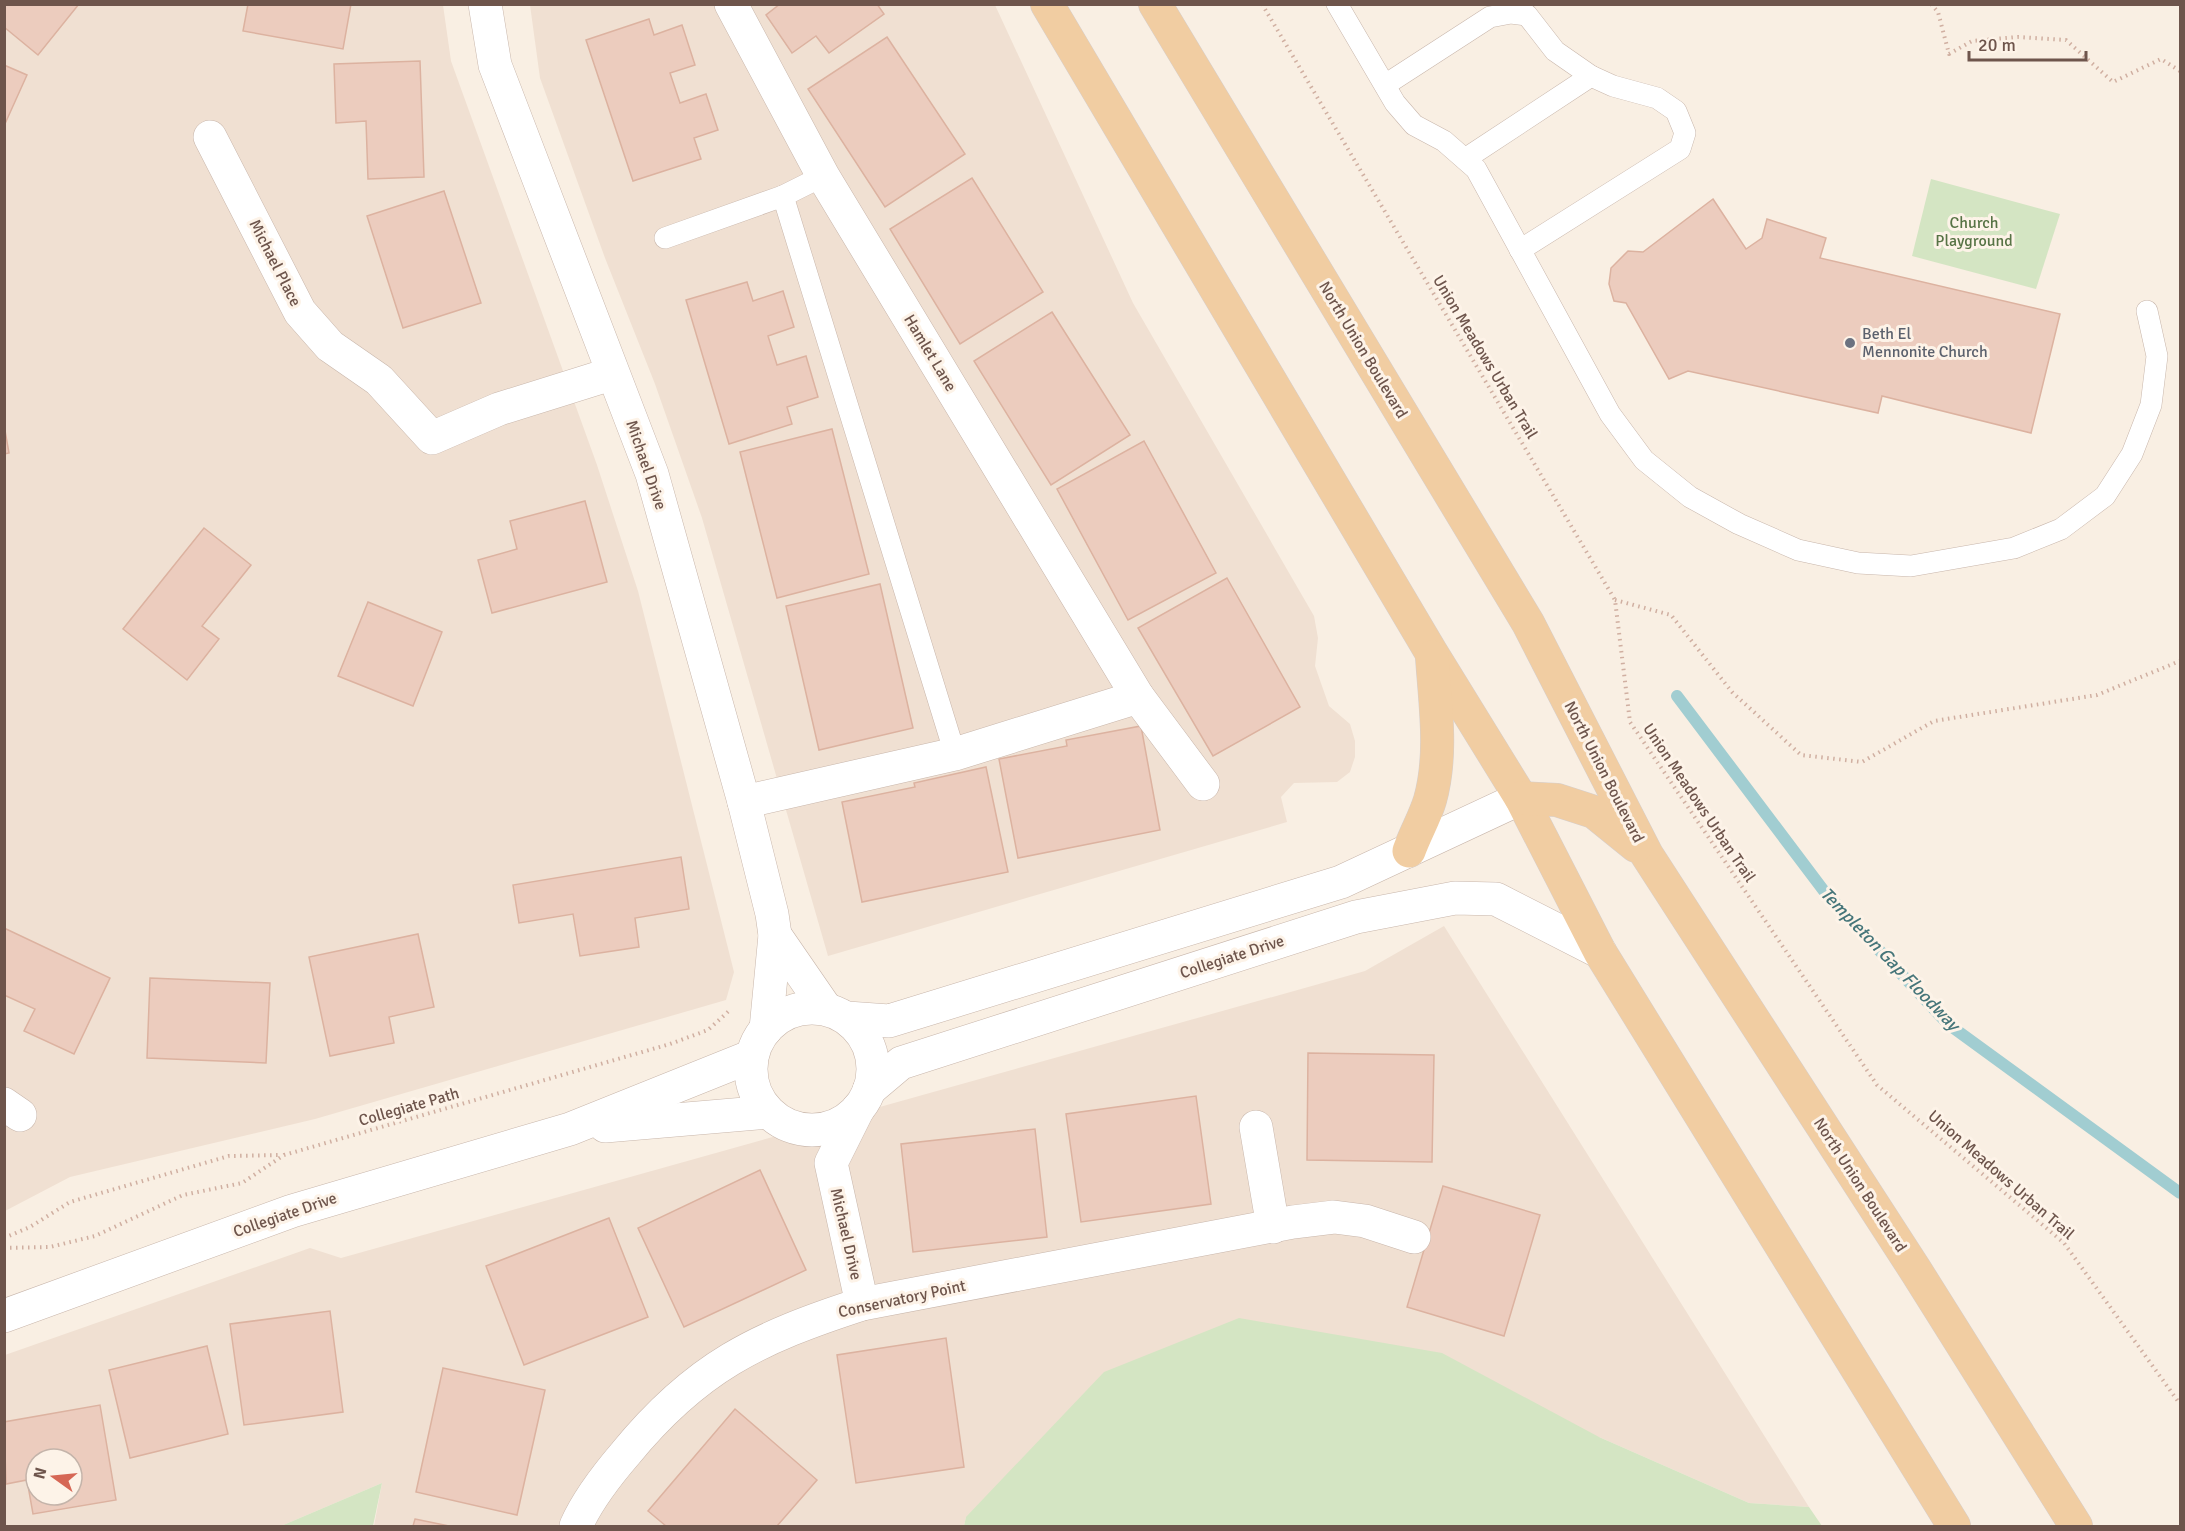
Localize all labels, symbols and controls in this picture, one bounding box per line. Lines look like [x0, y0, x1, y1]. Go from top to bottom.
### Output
scale bar [1969, 24, 2086, 62]
text: 20 m [1978, 34, 2016, 56]
park label: Church Playground [1935, 213, 2013, 251]
street label: Michael Place [245, 216, 305, 310]
street label: Union Meadows Urban Trail [1428, 271, 1542, 443]
street label: North Union Boulevard [1314, 278, 1412, 422]
street label: Hamlet Lane [899, 311, 961, 395]
place label: Beth El Mennonite Church [1862, 324, 1988, 362]
marker: Beth El Mennonite Church [1843, 336, 1857, 350]
street label: Michael Drive [621, 418, 671, 512]
street label: North Union Boulevard [1560, 698, 1648, 846]
street label: Union Meadows Urban Trail [1638, 720, 1760, 887]
water label: Templeton Gap Floodway [1816, 883, 1966, 1037]
street label: Collegiate Drive [1177, 931, 1287, 983]
street label: Collegiate Path [356, 1083, 462, 1131]
street label: Union Meadows Urban Trail [1924, 1106, 2079, 1244]
street label: North Union Boulevard [1809, 1114, 1911, 1256]
street label: Michael Drive [826, 1186, 866, 1282]
street label: Collegiate Drive [231, 1188, 339, 1242]
street label: Conservatory Point [836, 1276, 968, 1322]
north arrow [24, 1447, 84, 1507]
text: N [29, 1465, 52, 1481]

